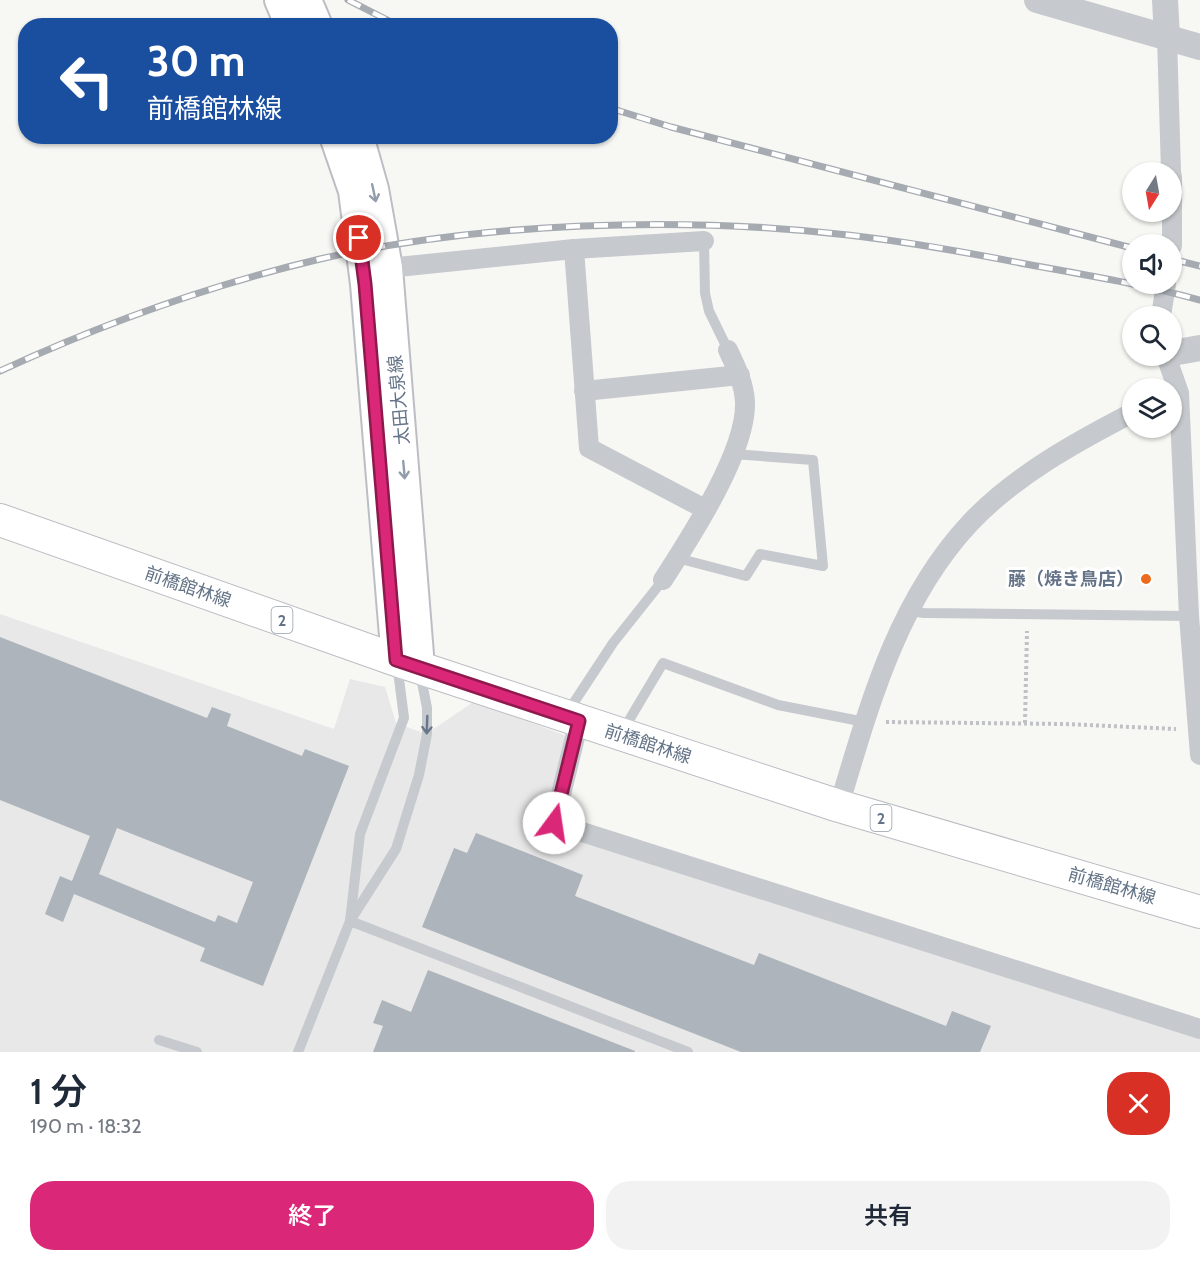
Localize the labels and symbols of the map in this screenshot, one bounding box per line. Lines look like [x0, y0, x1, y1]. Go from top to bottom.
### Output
north arrow [1122, 162, 1182, 222]
one-way arrow [369, 183, 380, 202]
pin [333, 212, 384, 263]
street label: 太田大泉線 [384, 354, 414, 446]
one-way arrow [399, 460, 410, 479]
street label: 前橋館林線 [142, 562, 234, 612]
place label: 藤（焼き鳥店） [1008, 568, 1134, 590]
marker: 藤（焼き鳥店） [1139, 572, 1153, 586]
road number: 2 [272, 607, 292, 633]
one-way arrow [421, 714, 432, 734]
street label: 前橋館林線 [602, 720, 694, 768]
position arrow [522, 791, 586, 855]
road number: 2 [870, 805, 892, 831]
street label: 前橋館林線 [1066, 863, 1158, 909]

